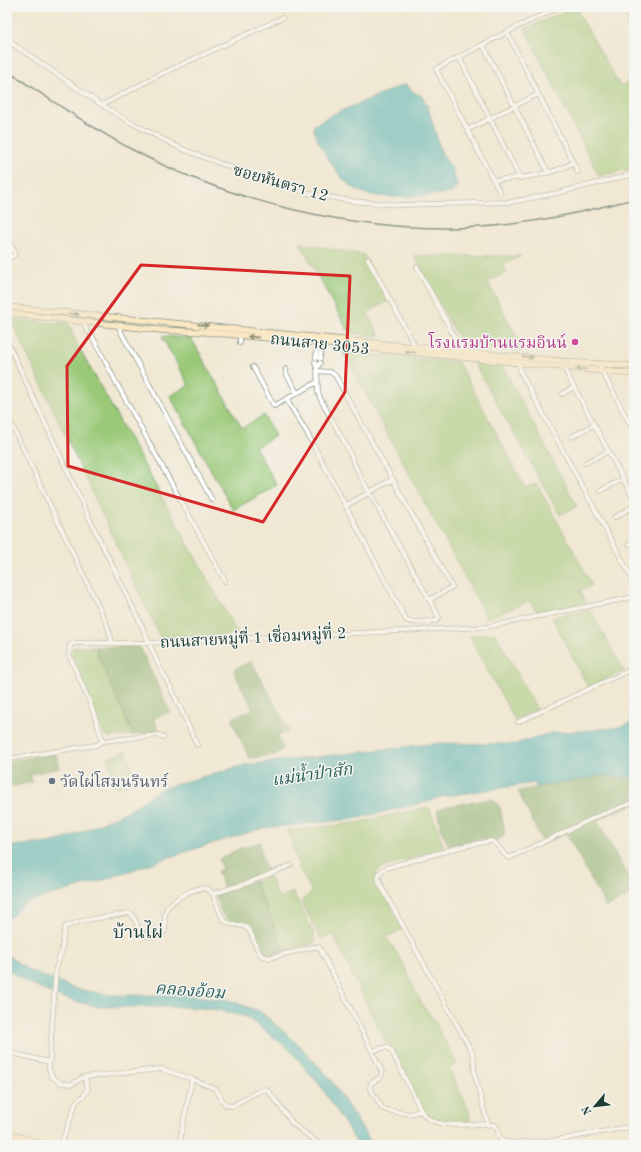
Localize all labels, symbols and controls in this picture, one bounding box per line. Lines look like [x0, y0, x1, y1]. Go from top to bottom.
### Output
street label: ซอยหันตรา 12 [231, 162, 330, 205]
one-way arrow [68, 310, 80, 317]
one-way arrow [197, 322, 209, 329]
street label: ถนนสาย 3053 [269, 332, 370, 358]
place label: โรงแรมบ้านแรมอินน์ [427, 332, 567, 352]
one-way arrow [247, 333, 259, 340]
marker: โรงแรมบ้านแรมอินน์ [570, 337, 580, 347]
one-way arrow [404, 349, 416, 356]
one-way arrow [522, 354, 534, 361]
one-way arrow [575, 366, 587, 372]
street label: ถนนสายหมู่ที่ 1 เชื่อมหมู่ที่ 2 [159, 621, 347, 653]
water label: แม่น้ำป่าสัก [270, 756, 354, 790]
place label: วัดไผ่โสมนรินทร์ [60, 771, 169, 791]
marker: วัดไผ่โสมนรินทร์ [47, 776, 57, 786]
district label: บ้านไผ่ [113, 920, 163, 942]
water label: คลองอ้อม [154, 979, 227, 1002]
north arrow [575, 1086, 615, 1126]
text: N [580, 1103, 594, 1116]

